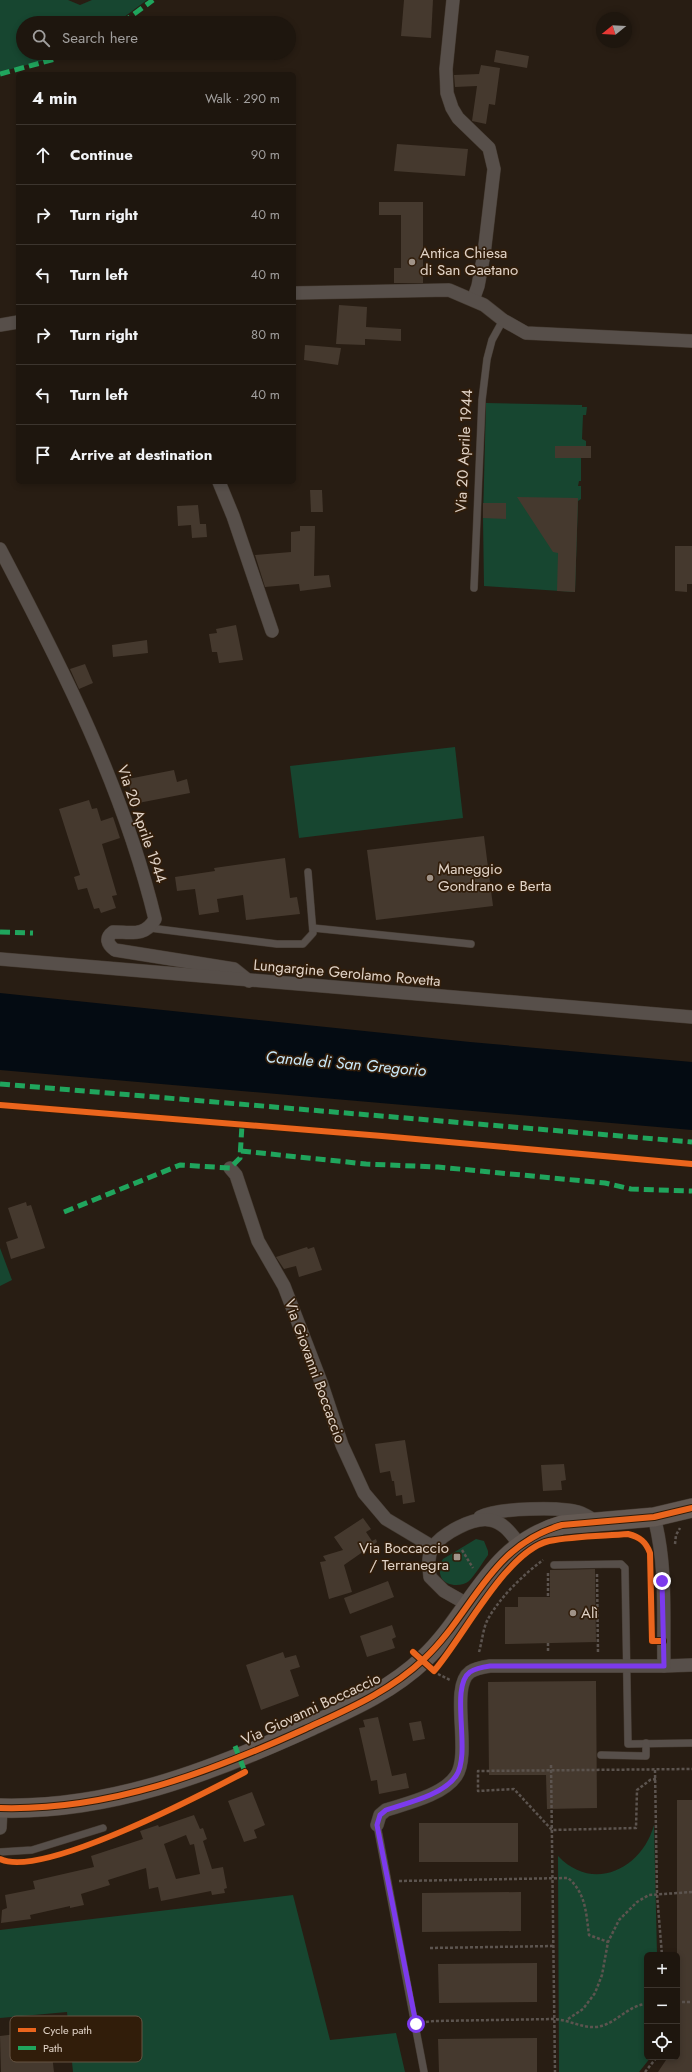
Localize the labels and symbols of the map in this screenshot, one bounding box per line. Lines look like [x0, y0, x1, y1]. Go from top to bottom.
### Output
north arrow [596, 12, 632, 48]
place label: Antica Chiesa di San Gaetano [420, 242, 518, 281]
marker: Antica Chiesa di San Gaetano [407, 257, 417, 267]
street label: Via 20 Aprile 1944 [450, 388, 478, 513]
street label: Via 20 Aprile 1944 [111, 762, 173, 886]
place label: Maneggio Gondrano e Berta [438, 858, 551, 897]
marker: Maneggio Gondrano e Berta [425, 873, 435, 883]
street label: Lungargine Gerolamo Rovetta [252, 954, 442, 992]
water label: Canale di San Gregorio [265, 1045, 428, 1082]
street label: Via Giovanni Boccaccio [279, 1296, 351, 1446]
place label: Via Boccaccio / Terranegra [359, 1537, 449, 1576]
marker: Via Boccaccio / Terranegra [452, 1552, 462, 1562]
route end [653, 1572, 671, 1590]
place label: Alì [581, 1602, 598, 1624]
marker: Alì [568, 1608, 578, 1618]
street label: Via Giovanni Boccaccio [238, 1667, 384, 1751]
route start [407, 2015, 425, 2033]
legend [10, 2016, 142, 2062]
text: Cycle path [43, 2022, 92, 2038]
text: Path [43, 2040, 62, 2056]

